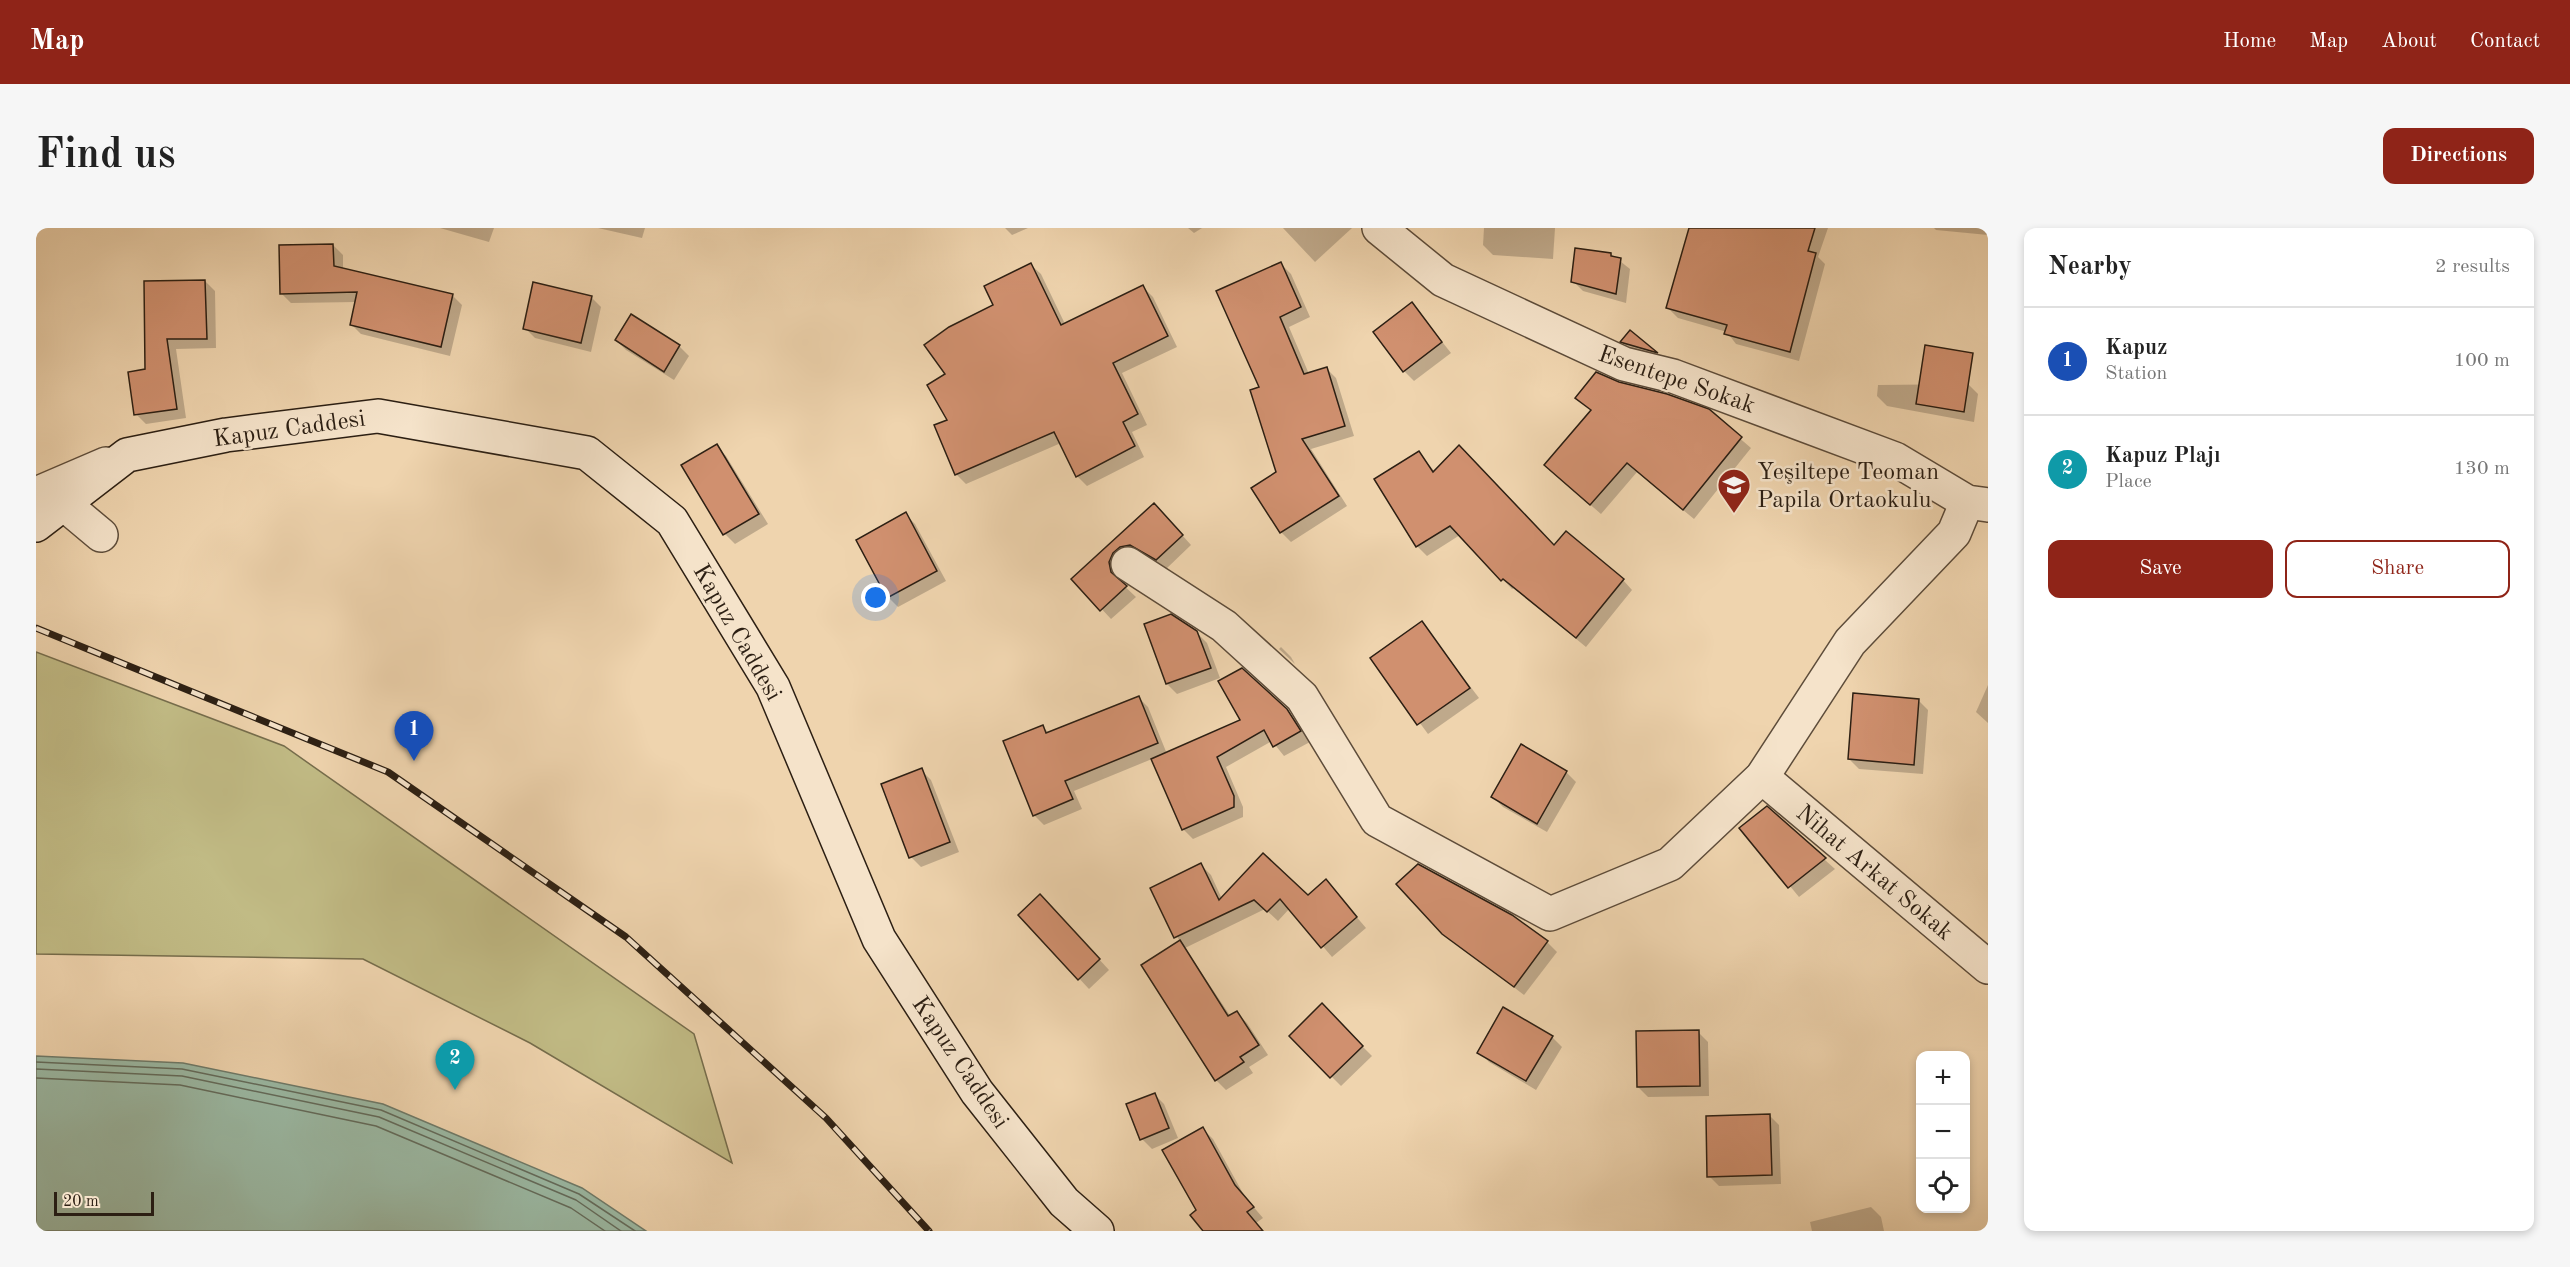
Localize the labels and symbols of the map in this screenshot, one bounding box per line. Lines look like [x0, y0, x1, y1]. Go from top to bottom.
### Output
street label: Esentepe Sokak [1595, 343, 1758, 419]
street label: Kapuz Caddesi [212, 407, 367, 453]
place label: Yeşiltepe Teoman Papila Ortaokulu [1757, 461, 1939, 513]
school or university icon: Yeşiltepe Teoman Papila Ortaokulu [1716, 467, 1752, 514]
street label: Kapuz Caddesi [688, 561, 785, 705]
your location [861, 583, 890, 612]
pin: 1 [394, 712, 434, 761]
street label: Nihat Arkat Sokak [1791, 801, 1957, 946]
street label: Kapuz Caddesi [906, 993, 1012, 1133]
pin: 2 [436, 1040, 474, 1090]
scale bar [54, 1189, 154, 1216]

